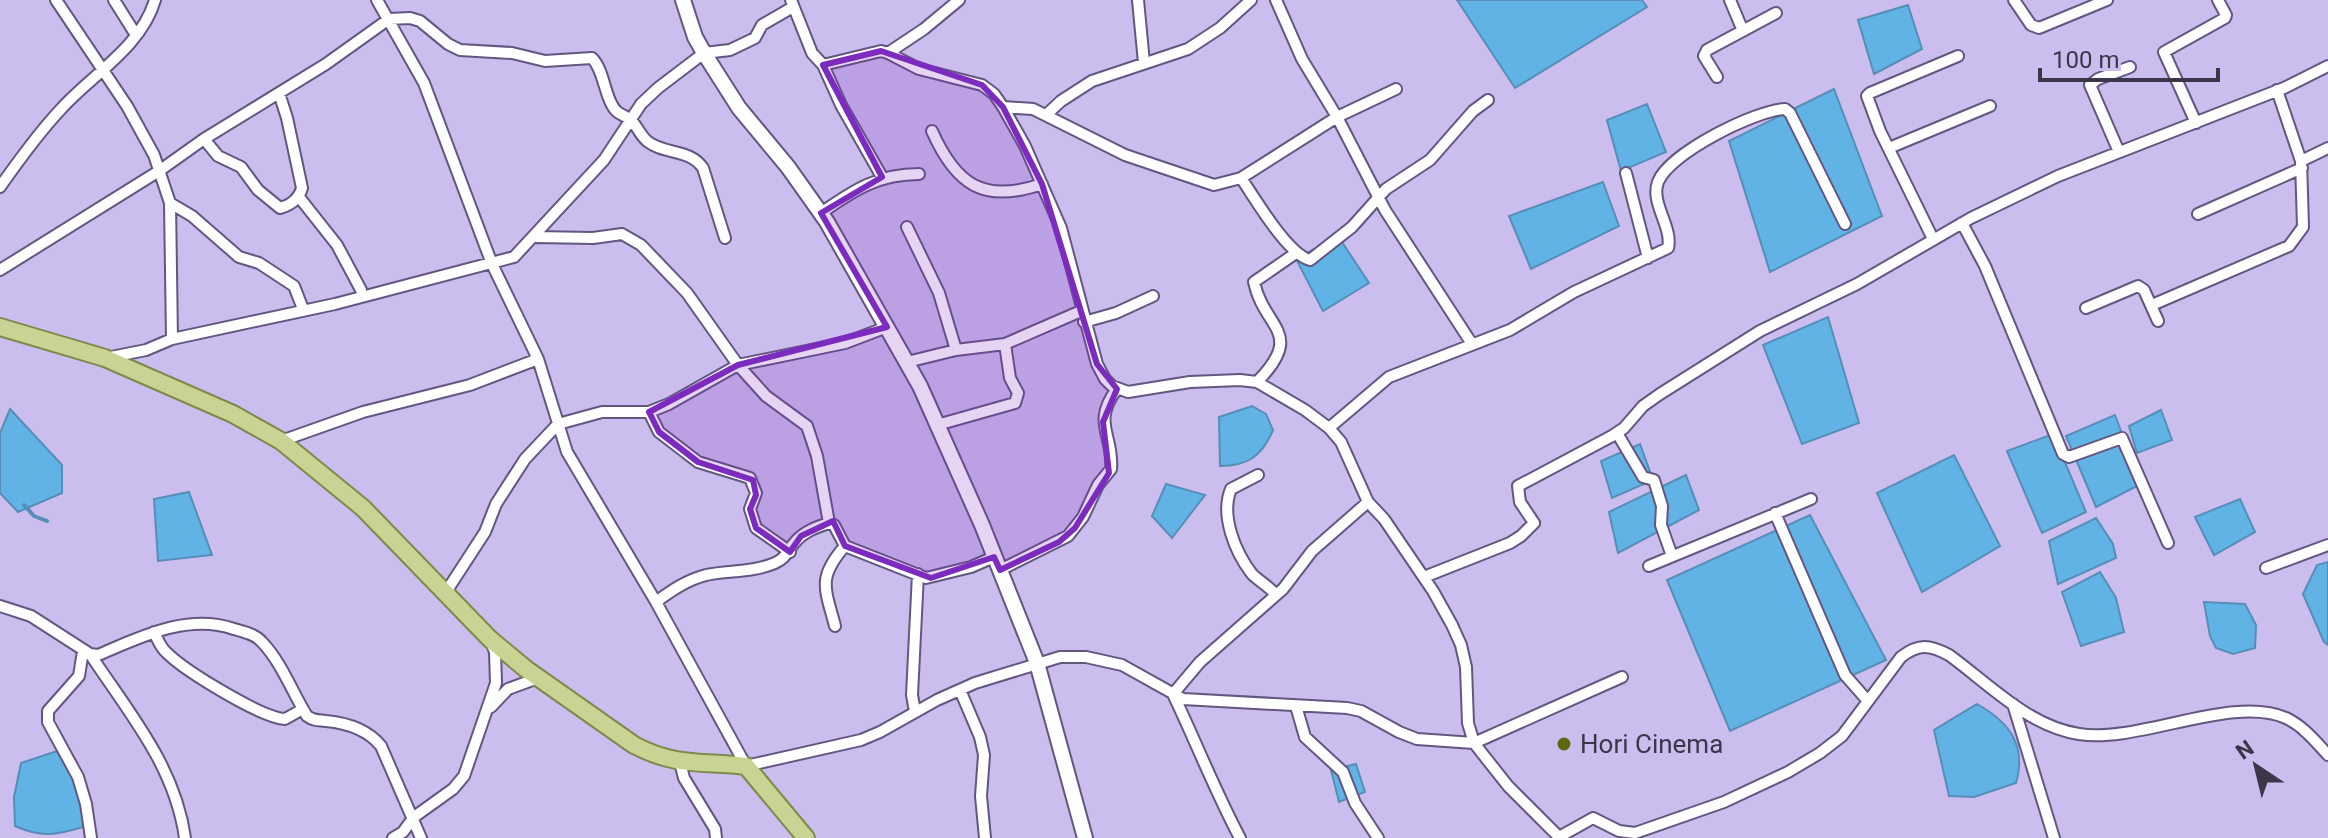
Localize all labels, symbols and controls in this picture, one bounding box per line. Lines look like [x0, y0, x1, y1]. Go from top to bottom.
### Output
scale bar [2040, 32, 2218, 82]
text: 100 m [2052, 46, 2119, 74]
north arrow [2216, 726, 2296, 806]
place label: Hori Cinema [1580, 729, 1723, 759]
marker: Hori Cinema [1555, 735, 1573, 753]
text: N [2231, 735, 2258, 765]

